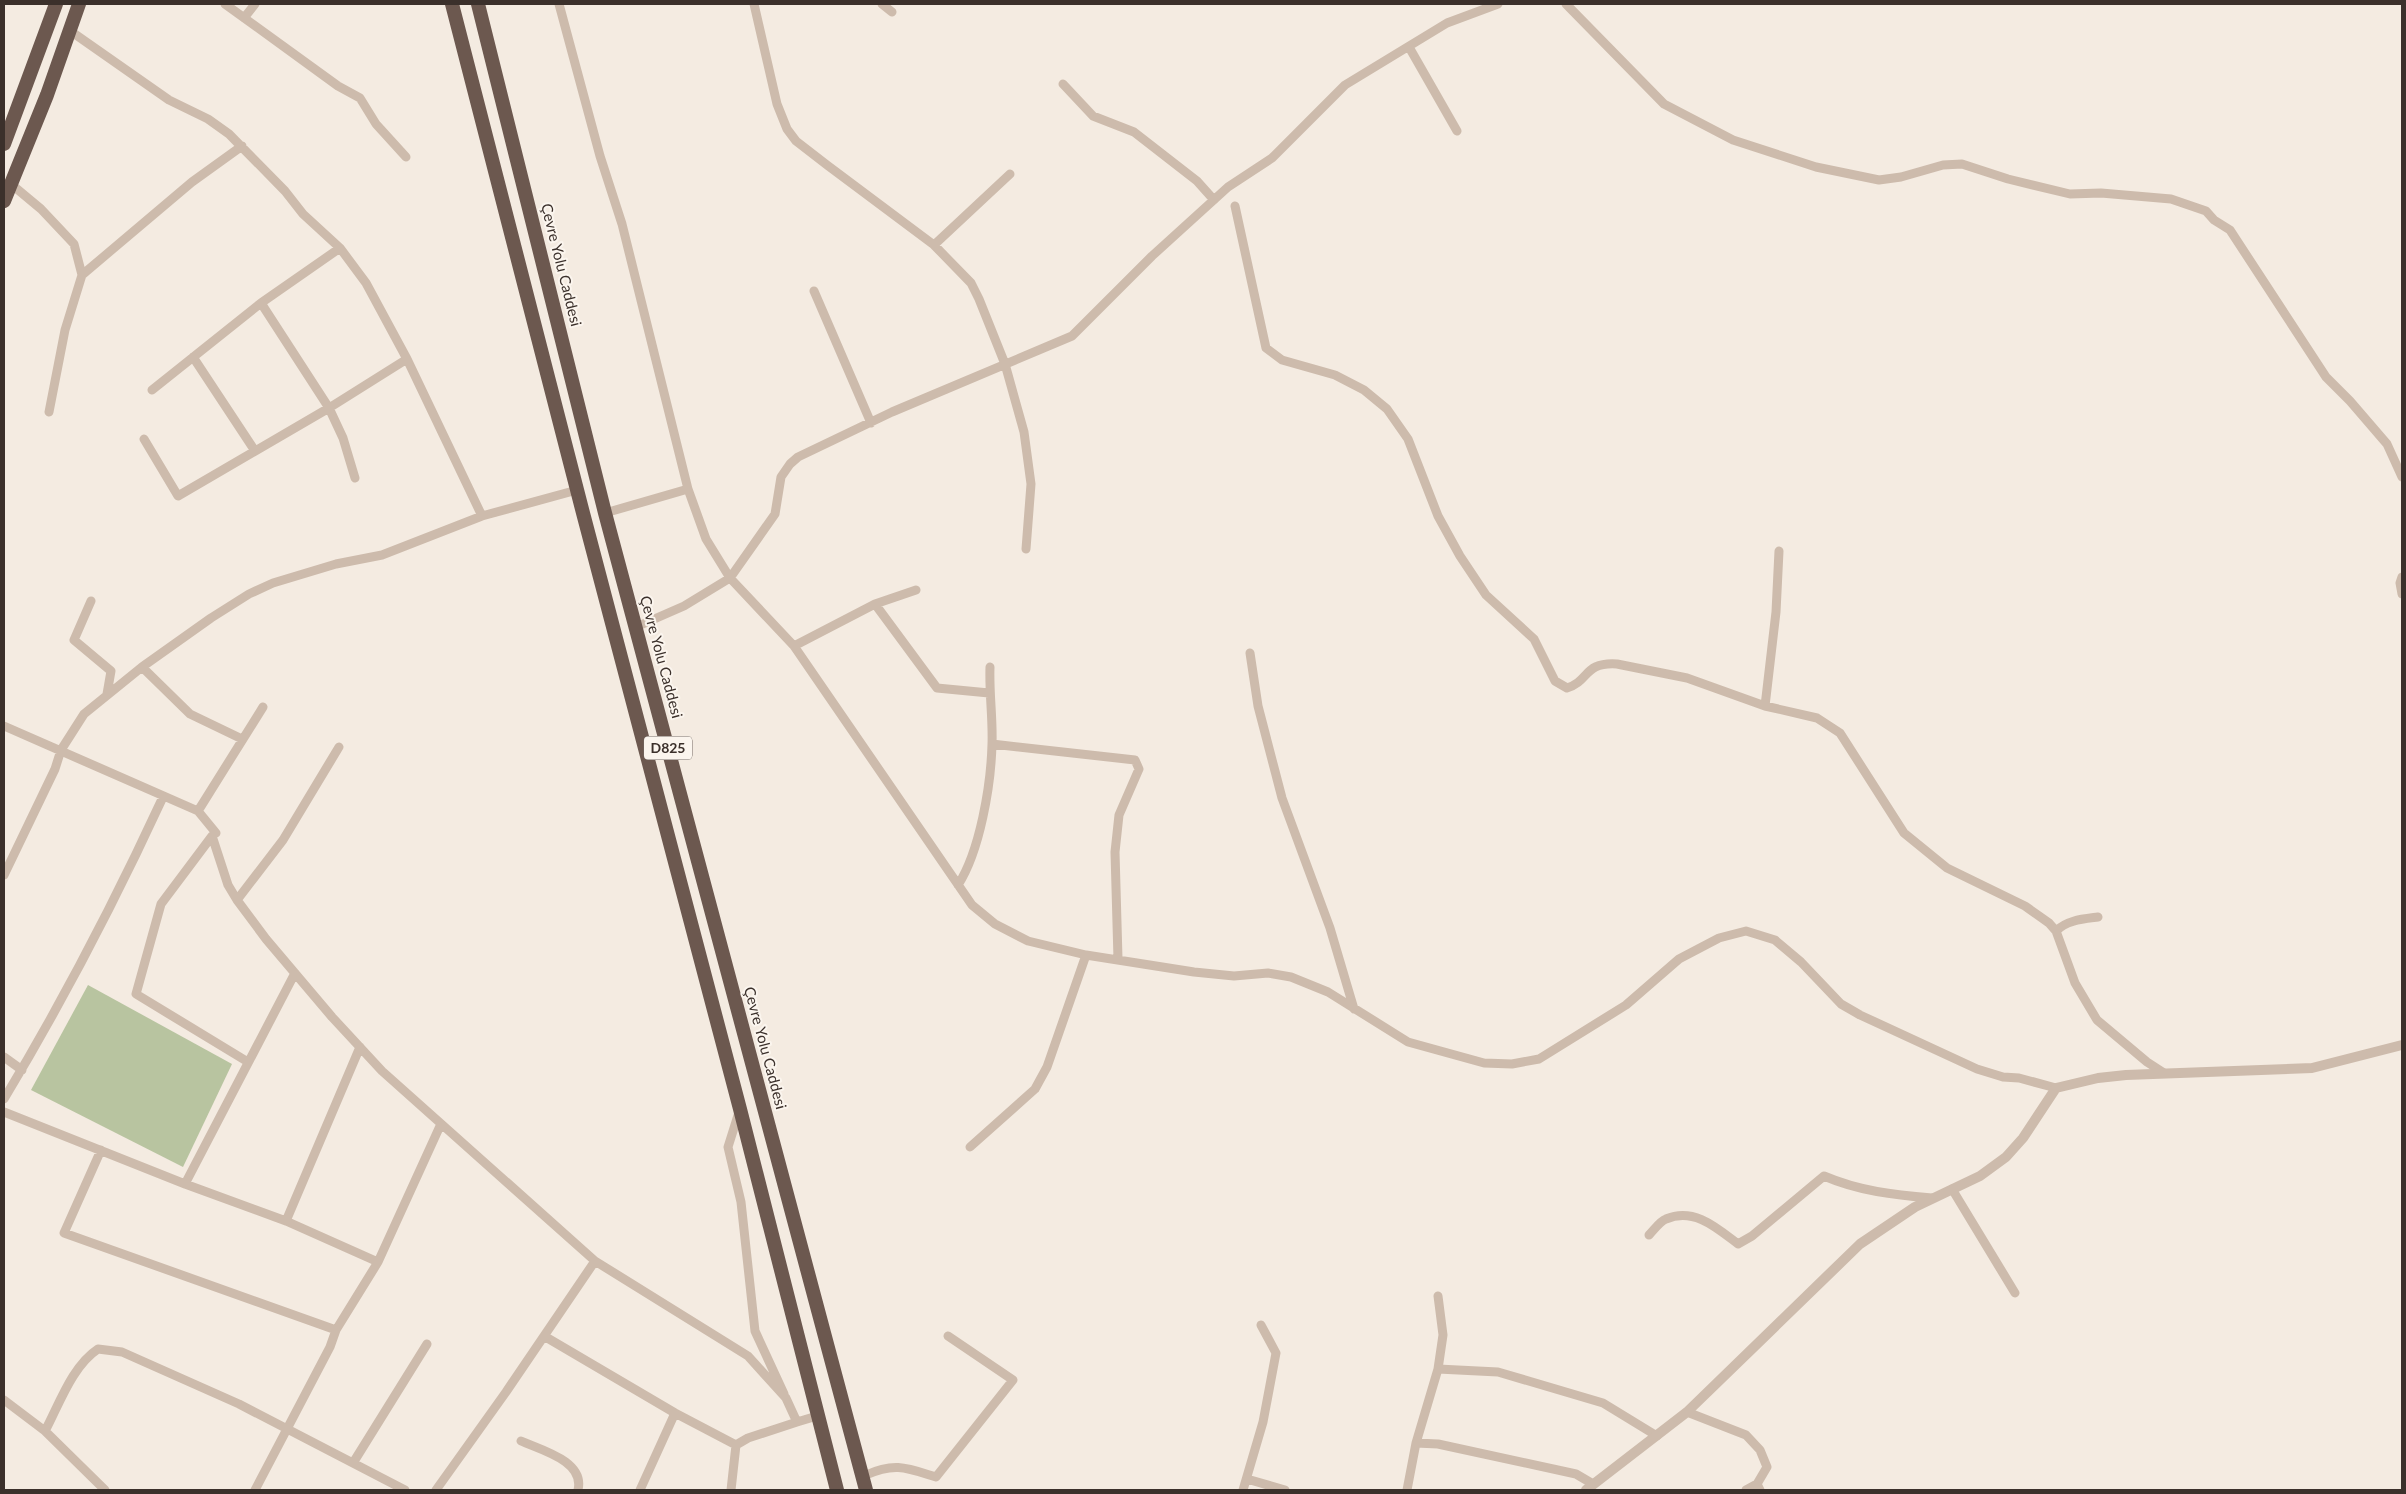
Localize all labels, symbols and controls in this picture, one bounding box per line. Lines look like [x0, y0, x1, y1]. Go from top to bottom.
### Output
street label: Çevre Yolu Caddesi [538, 201, 586, 328]
street label: Çevre Yolu Caddesi [637, 594, 687, 720]
road number: D825 [644, 736, 692, 760]
street label: Çevre Yolu Caddesi [741, 985, 791, 1111]

